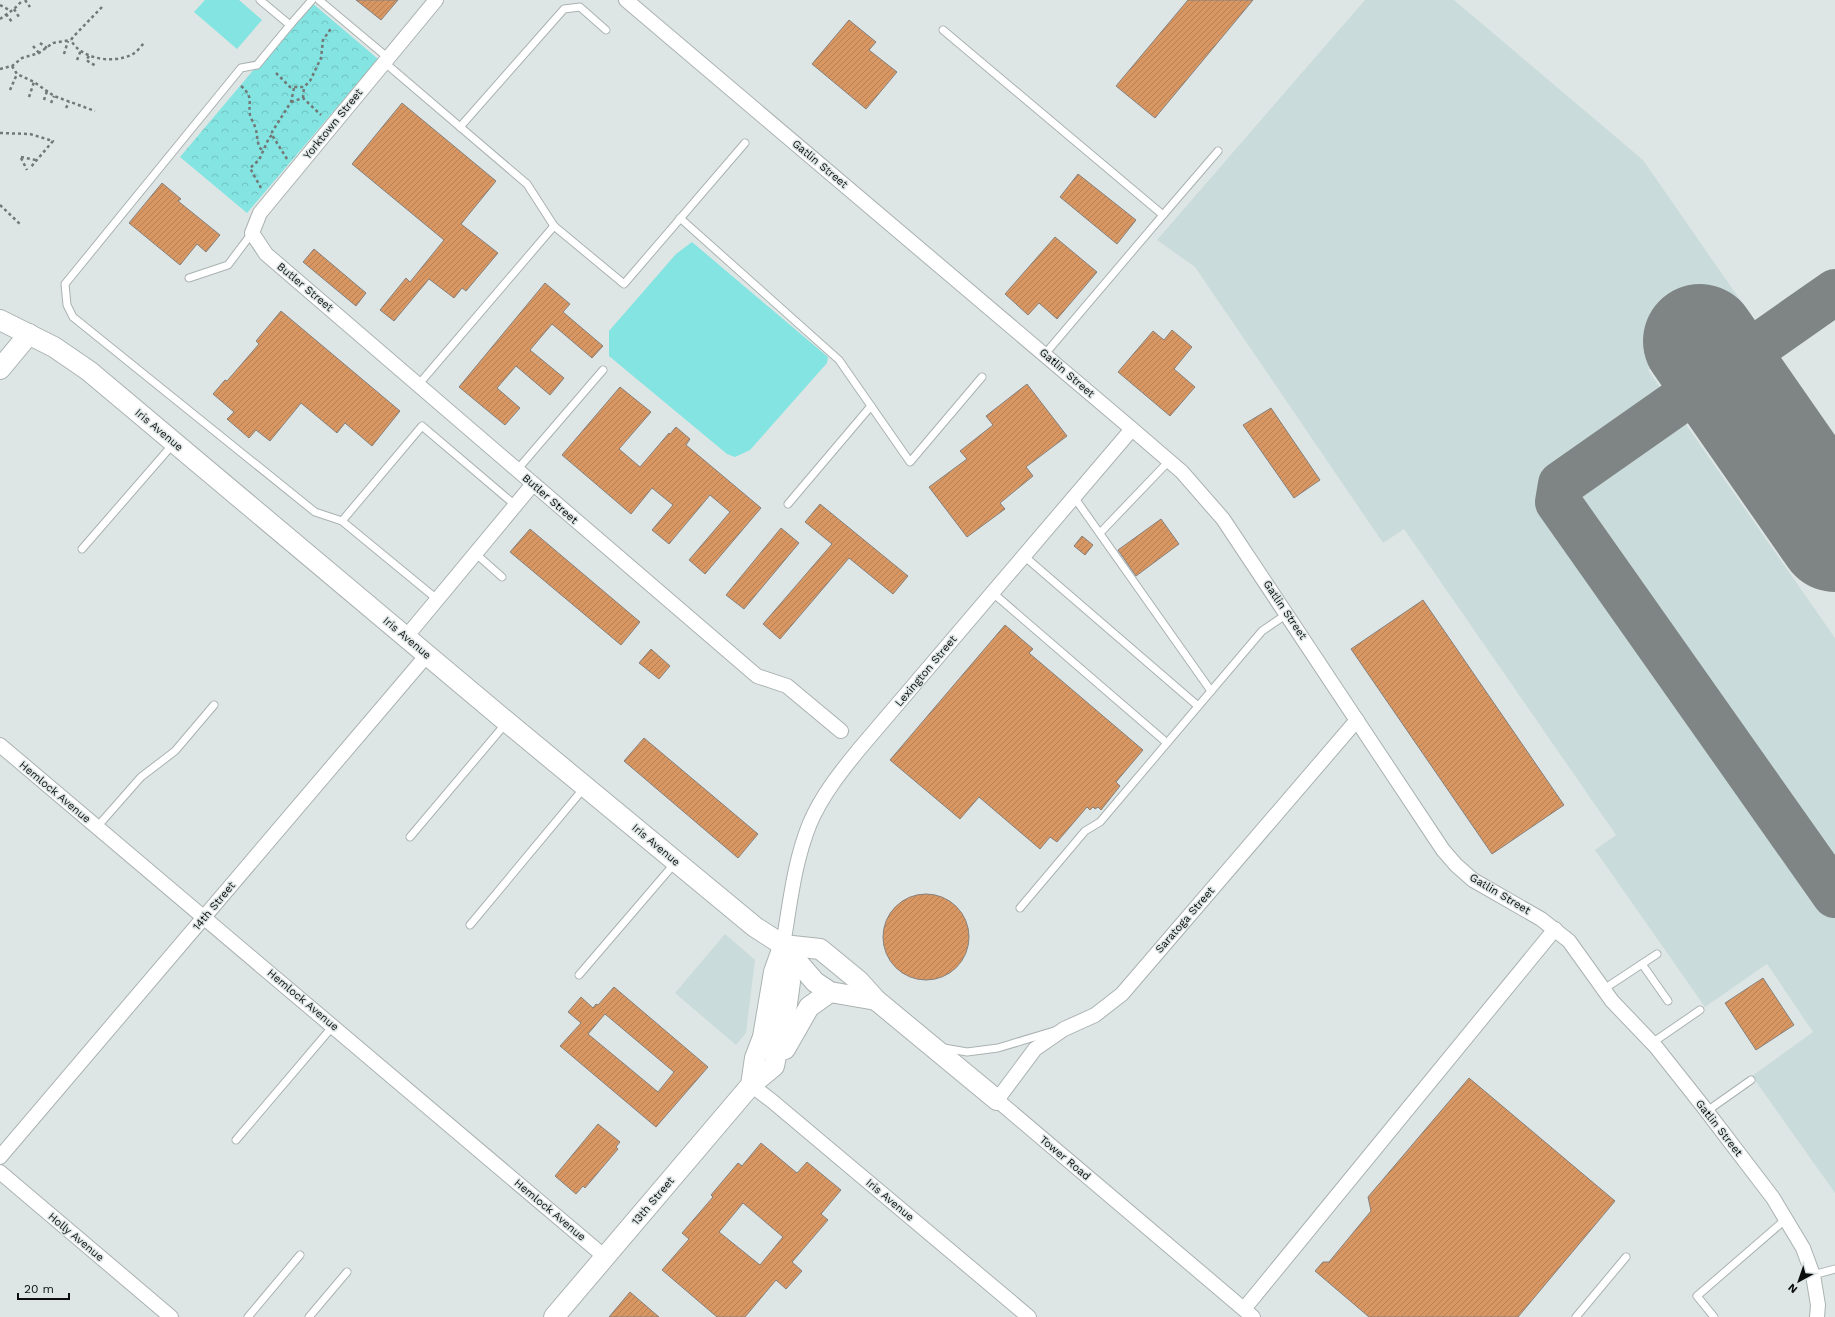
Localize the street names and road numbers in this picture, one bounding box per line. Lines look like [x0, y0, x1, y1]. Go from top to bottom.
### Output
street label: Yorktown Street [301, 86, 366, 162]
street label: Gatlin Street [790, 137, 851, 191]
street label: Butler Street [274, 260, 336, 315]
street label: Gatlin Street [1037, 346, 1097, 401]
street label: Iris Avenue [132, 406, 186, 454]
street label: Butler Street [520, 471, 581, 527]
street label: Gatlin Street [1260, 578, 1310, 642]
street label: Iris Avenue [380, 614, 434, 662]
street label: Lexington Street [892, 632, 960, 709]
street label: Hemlock Avenue [17, 758, 93, 826]
street label: Iris Avenue [629, 821, 683, 869]
street label: Gatlin Street [1467, 871, 1533, 917]
street label: 14th Street [190, 879, 238, 933]
street label: Saratoga Street [1153, 884, 1218, 956]
street label: Hemlock Avenue [265, 966, 341, 1034]
street label: Gatlin Street [1693, 1097, 1745, 1159]
street label: Tower Road [1037, 1133, 1093, 1183]
street label: 13th Street [629, 1174, 677, 1228]
street label: Hemlock Avenue [512, 1176, 588, 1244]
street label: Iris Avenue [863, 1176, 917, 1224]
street label: Holly Avenue [46, 1210, 106, 1264]

